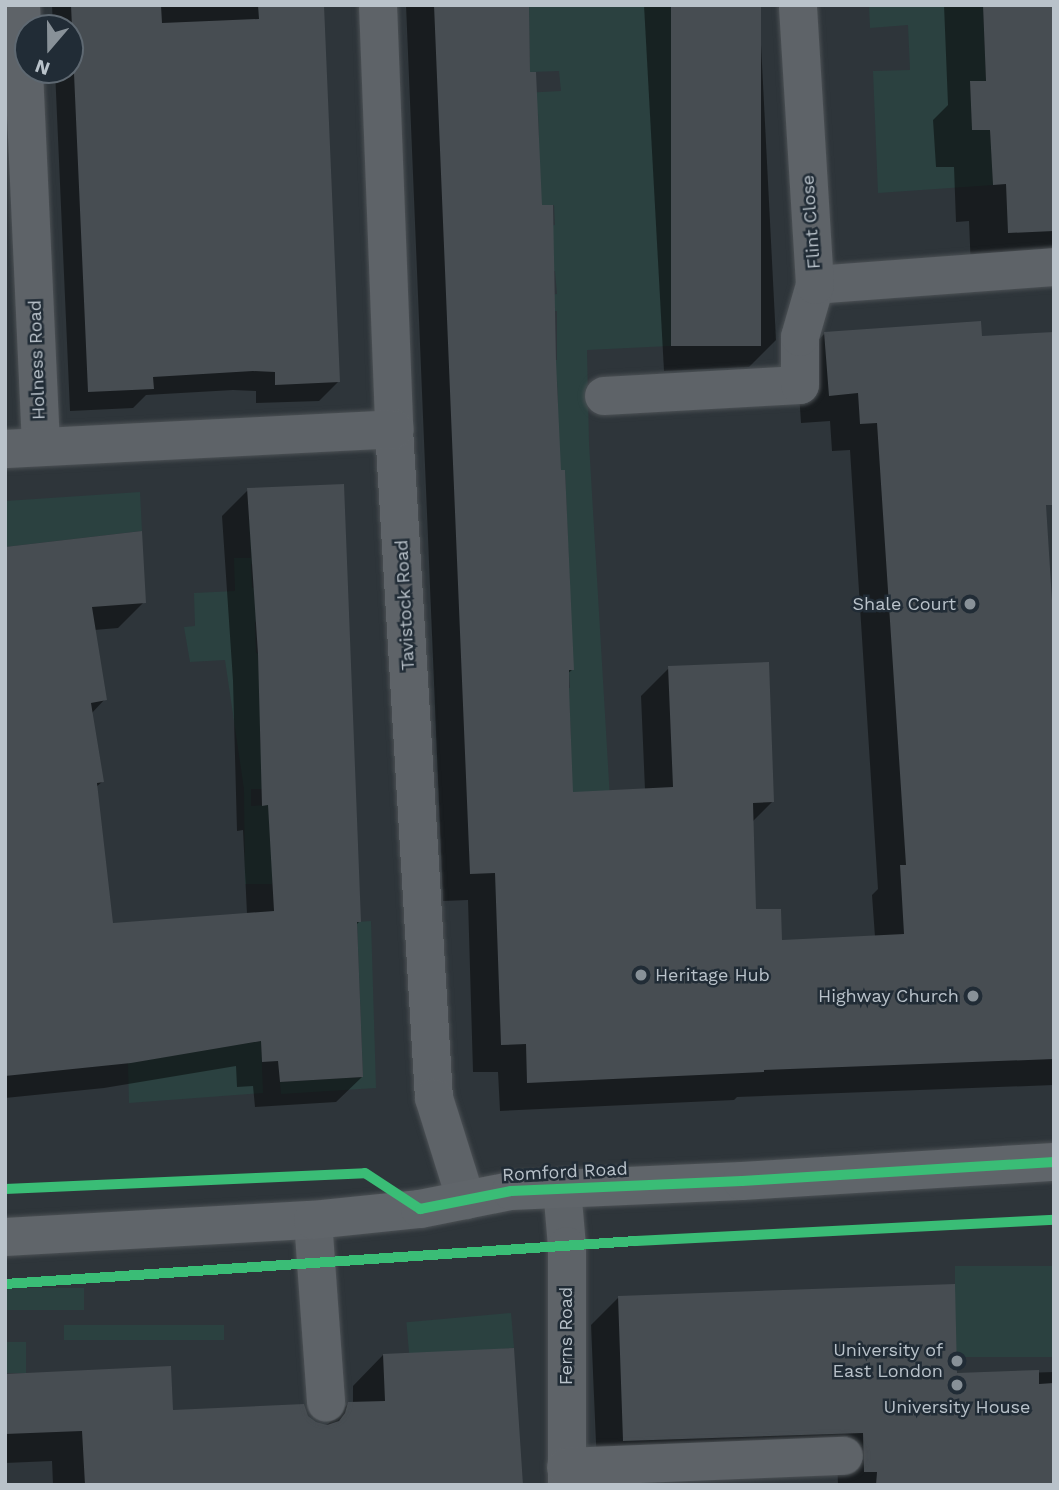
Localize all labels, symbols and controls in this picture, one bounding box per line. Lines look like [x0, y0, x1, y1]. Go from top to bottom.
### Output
north arrow [14, 14, 84, 84]
text: N [32, 54, 53, 81]
street label: Flint Close [797, 174, 825, 270]
street label: Holness Road [24, 300, 50, 420]
street label: Tavistock Road [391, 539, 419, 671]
place label: Shale Court [853, 593, 956, 615]
marker: Shale Court [962, 596, 978, 612]
place label: Heritage Hub [655, 964, 770, 986]
marker: Heritage Hub [633, 967, 649, 983]
place label: Highway Church [818, 985, 959, 1007]
marker: Highway Church [965, 988, 981, 1004]
street label: Romford Road [502, 1158, 628, 1186]
street label: Ferns Road [555, 1287, 577, 1385]
place label: University of East London [832, 1340, 943, 1382]
marker: University of East London [949, 1353, 965, 1369]
marker: University House [949, 1377, 965, 1393]
place label: University House [883, 1396, 1031, 1418]

